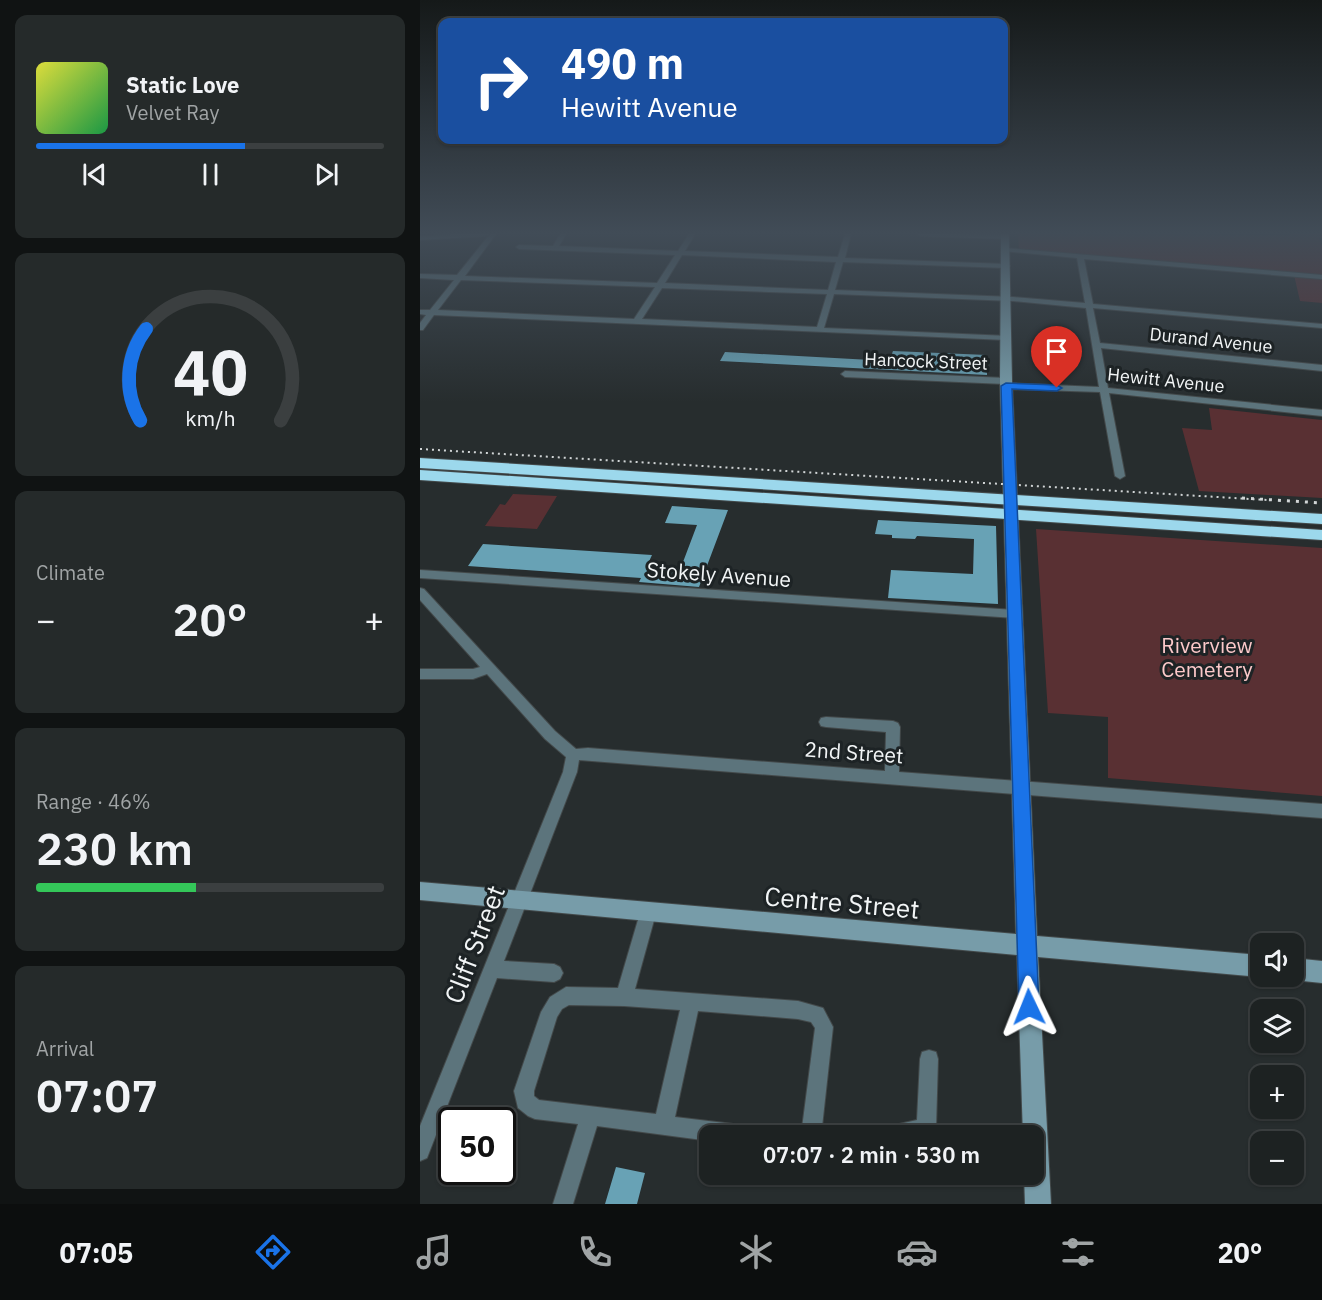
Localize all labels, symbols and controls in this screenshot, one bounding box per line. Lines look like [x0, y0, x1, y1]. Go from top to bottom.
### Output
text: 490 m [561, 36, 684, 91]
icon: right [462, 42, 540, 120]
text: Static Love [126, 70, 239, 99]
text: Hewitt Avenue [561, 89, 738, 124]
text: Velvet Ray [126, 99, 219, 126]
icon: previous [78, 158, 111, 191]
icon: pause [194, 158, 227, 191]
icon: next [310, 158, 343, 191]
street label: Durand Avenue [1148, 322, 1274, 358]
pin [1031, 326, 1082, 388]
text: 40 [173, 331, 247, 412]
icon: arrive [1040, 335, 1073, 368]
street label: Hancock Street [864, 347, 988, 375]
street label: Hewitt Avenue [1106, 362, 1226, 398]
text: km/h [185, 405, 235, 433]
street label: Stokely Avenue [646, 555, 792, 593]
text: Climate [36, 559, 105, 586]
text: 20° [172, 590, 248, 648]
text: − [36, 598, 56, 641]
text: + [364, 598, 384, 641]
park label: Riverview Cemetery [1161, 631, 1253, 683]
street label: 2nd Street [804, 735, 904, 769]
text: Range · 46% [36, 788, 151, 815]
text: 230 km [36, 819, 193, 877]
street label: Centre Street [763, 878, 921, 926]
street label: Cliff Street [436, 880, 512, 1008]
map controls [1250, 933, 1304, 1185]
button: sound [1250, 933, 1304, 987]
position arrow [997, 975, 1061, 1039]
button: layers [1250, 999, 1304, 1053]
text: Arrival [36, 1035, 94, 1062]
button: + [1250, 1065, 1304, 1119]
text: 07:07 [36, 1066, 158, 1124]
speed limit sign: 50 [438, 1107, 516, 1185]
button: − [1250, 1131, 1304, 1185]
text: 07:07 · 2 min · 530 m [763, 1140, 980, 1169]
icon: directions [252, 1231, 294, 1273]
icon: music [413, 1231, 455, 1273]
icon: phone [574, 1231, 616, 1273]
icon: climate [735, 1231, 777, 1273]
icon: car [896, 1231, 938, 1273]
icon: filters [1057, 1231, 1099, 1273]
text: 07:05 [59, 1235, 133, 1270]
text: 20° [1217, 1235, 1262, 1270]

